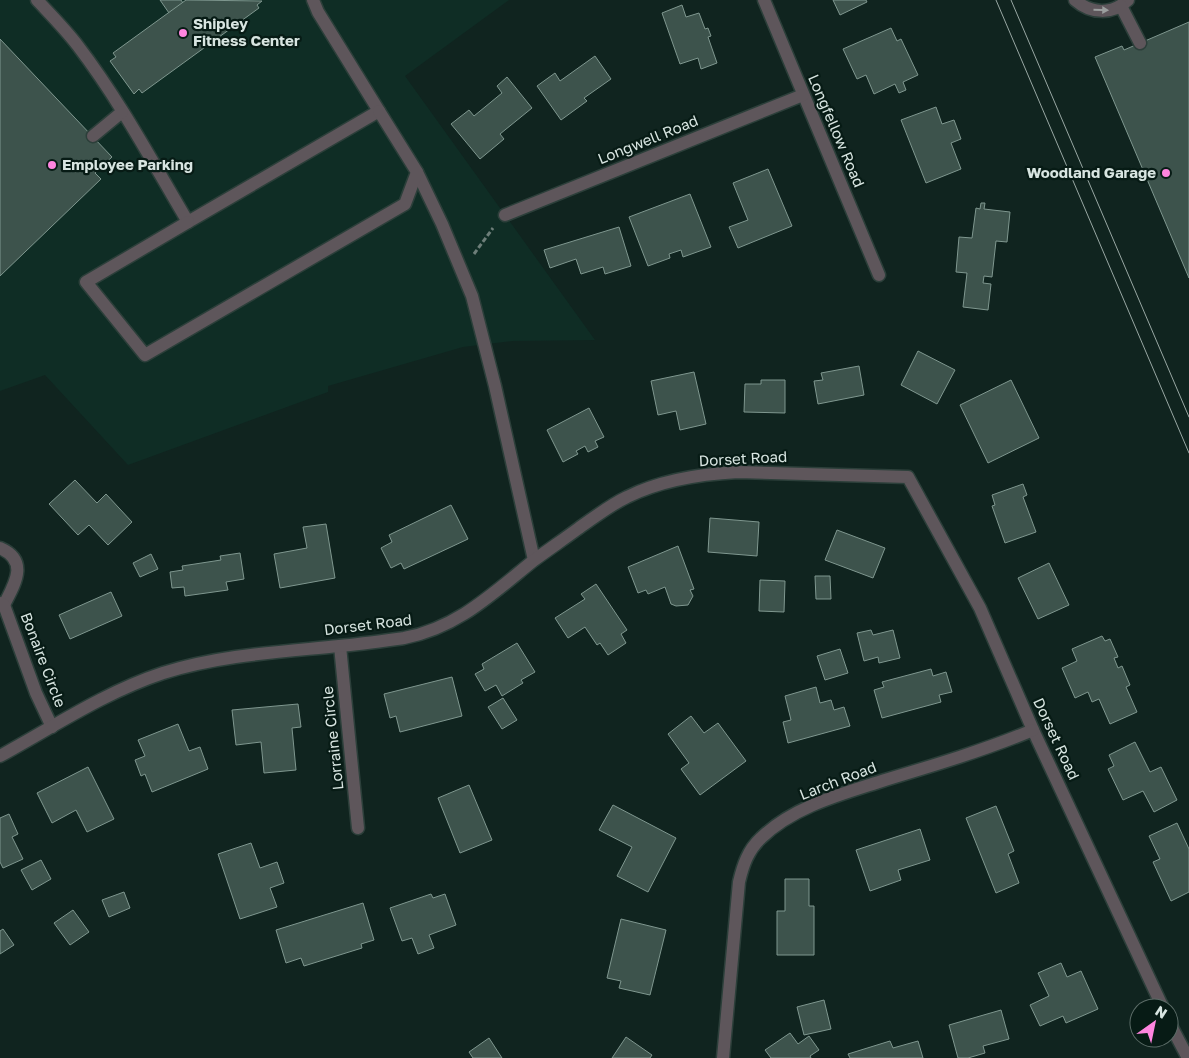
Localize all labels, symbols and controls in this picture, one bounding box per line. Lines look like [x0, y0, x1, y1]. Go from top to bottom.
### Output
one-way arrow [1094, 6, 1110, 14]
place label: Shipley Fitness Center [193, 14, 300, 49]
marker: Shipley Fitness Center [177, 27, 189, 39]
street label: Longfellow Road [805, 71, 869, 190]
street label: Longwell Road [595, 111, 700, 167]
place label: Employee Parking [62, 155, 193, 173]
marker: Employee Parking [46, 159, 58, 171]
place label: Woodland Garage [1027, 163, 1156, 181]
marker: Woodland Garage [1160, 167, 1172, 179]
street label: Dorset Road [698, 447, 788, 469]
street label: Bonaire Circle [18, 610, 70, 710]
street label: Dorset Road [323, 610, 413, 638]
street label: Lorraine Circle [318, 685, 346, 791]
street label: Dorset Road [1030, 695, 1084, 782]
street label: Larch Road [797, 757, 879, 803]
north arrow [1129, 998, 1179, 1048]
text: N [1152, 1002, 1170, 1022]

